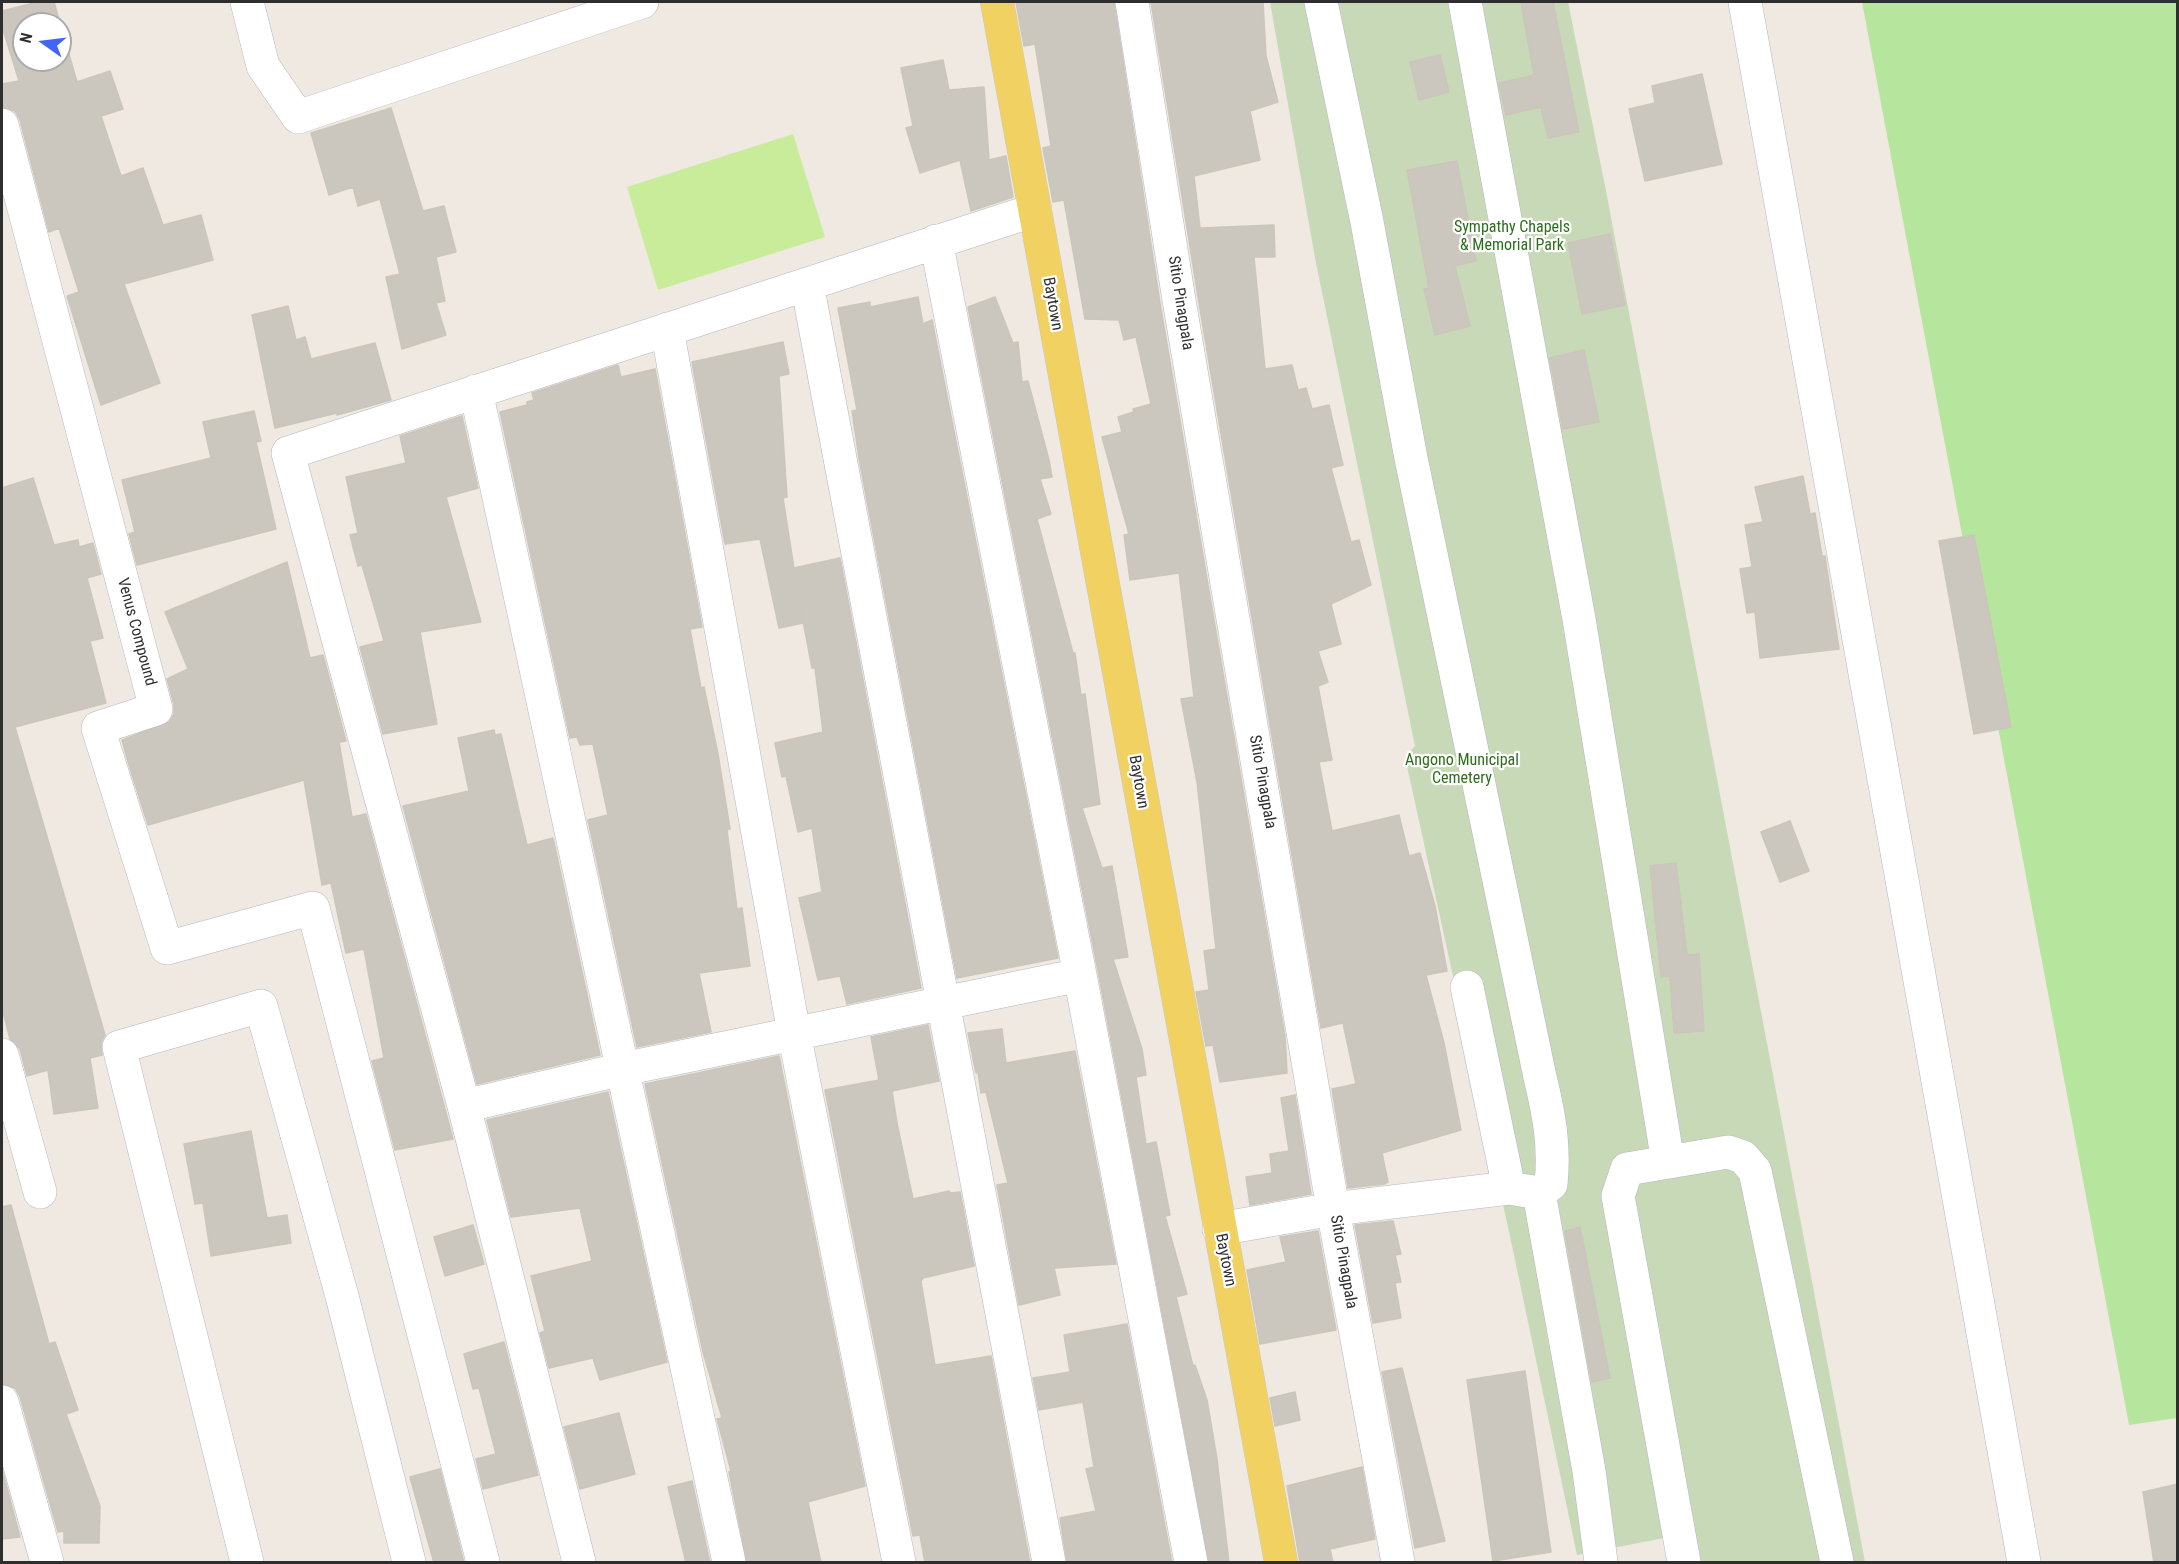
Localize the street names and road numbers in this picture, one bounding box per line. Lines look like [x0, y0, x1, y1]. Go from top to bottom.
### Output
street label: Sitio Pinagpala [1163, 255, 1197, 351]
street label: Baytown [1038, 276, 1066, 332]
street label: Venus Compound [112, 576, 160, 688]
street label: Sitio Pinagpala [1244, 734, 1280, 830]
street label: Baytown [1124, 754, 1152, 810]
street label: Sitio Pinagpala [1325, 1214, 1361, 1310]
street label: Baytown [1210, 1232, 1240, 1288]

